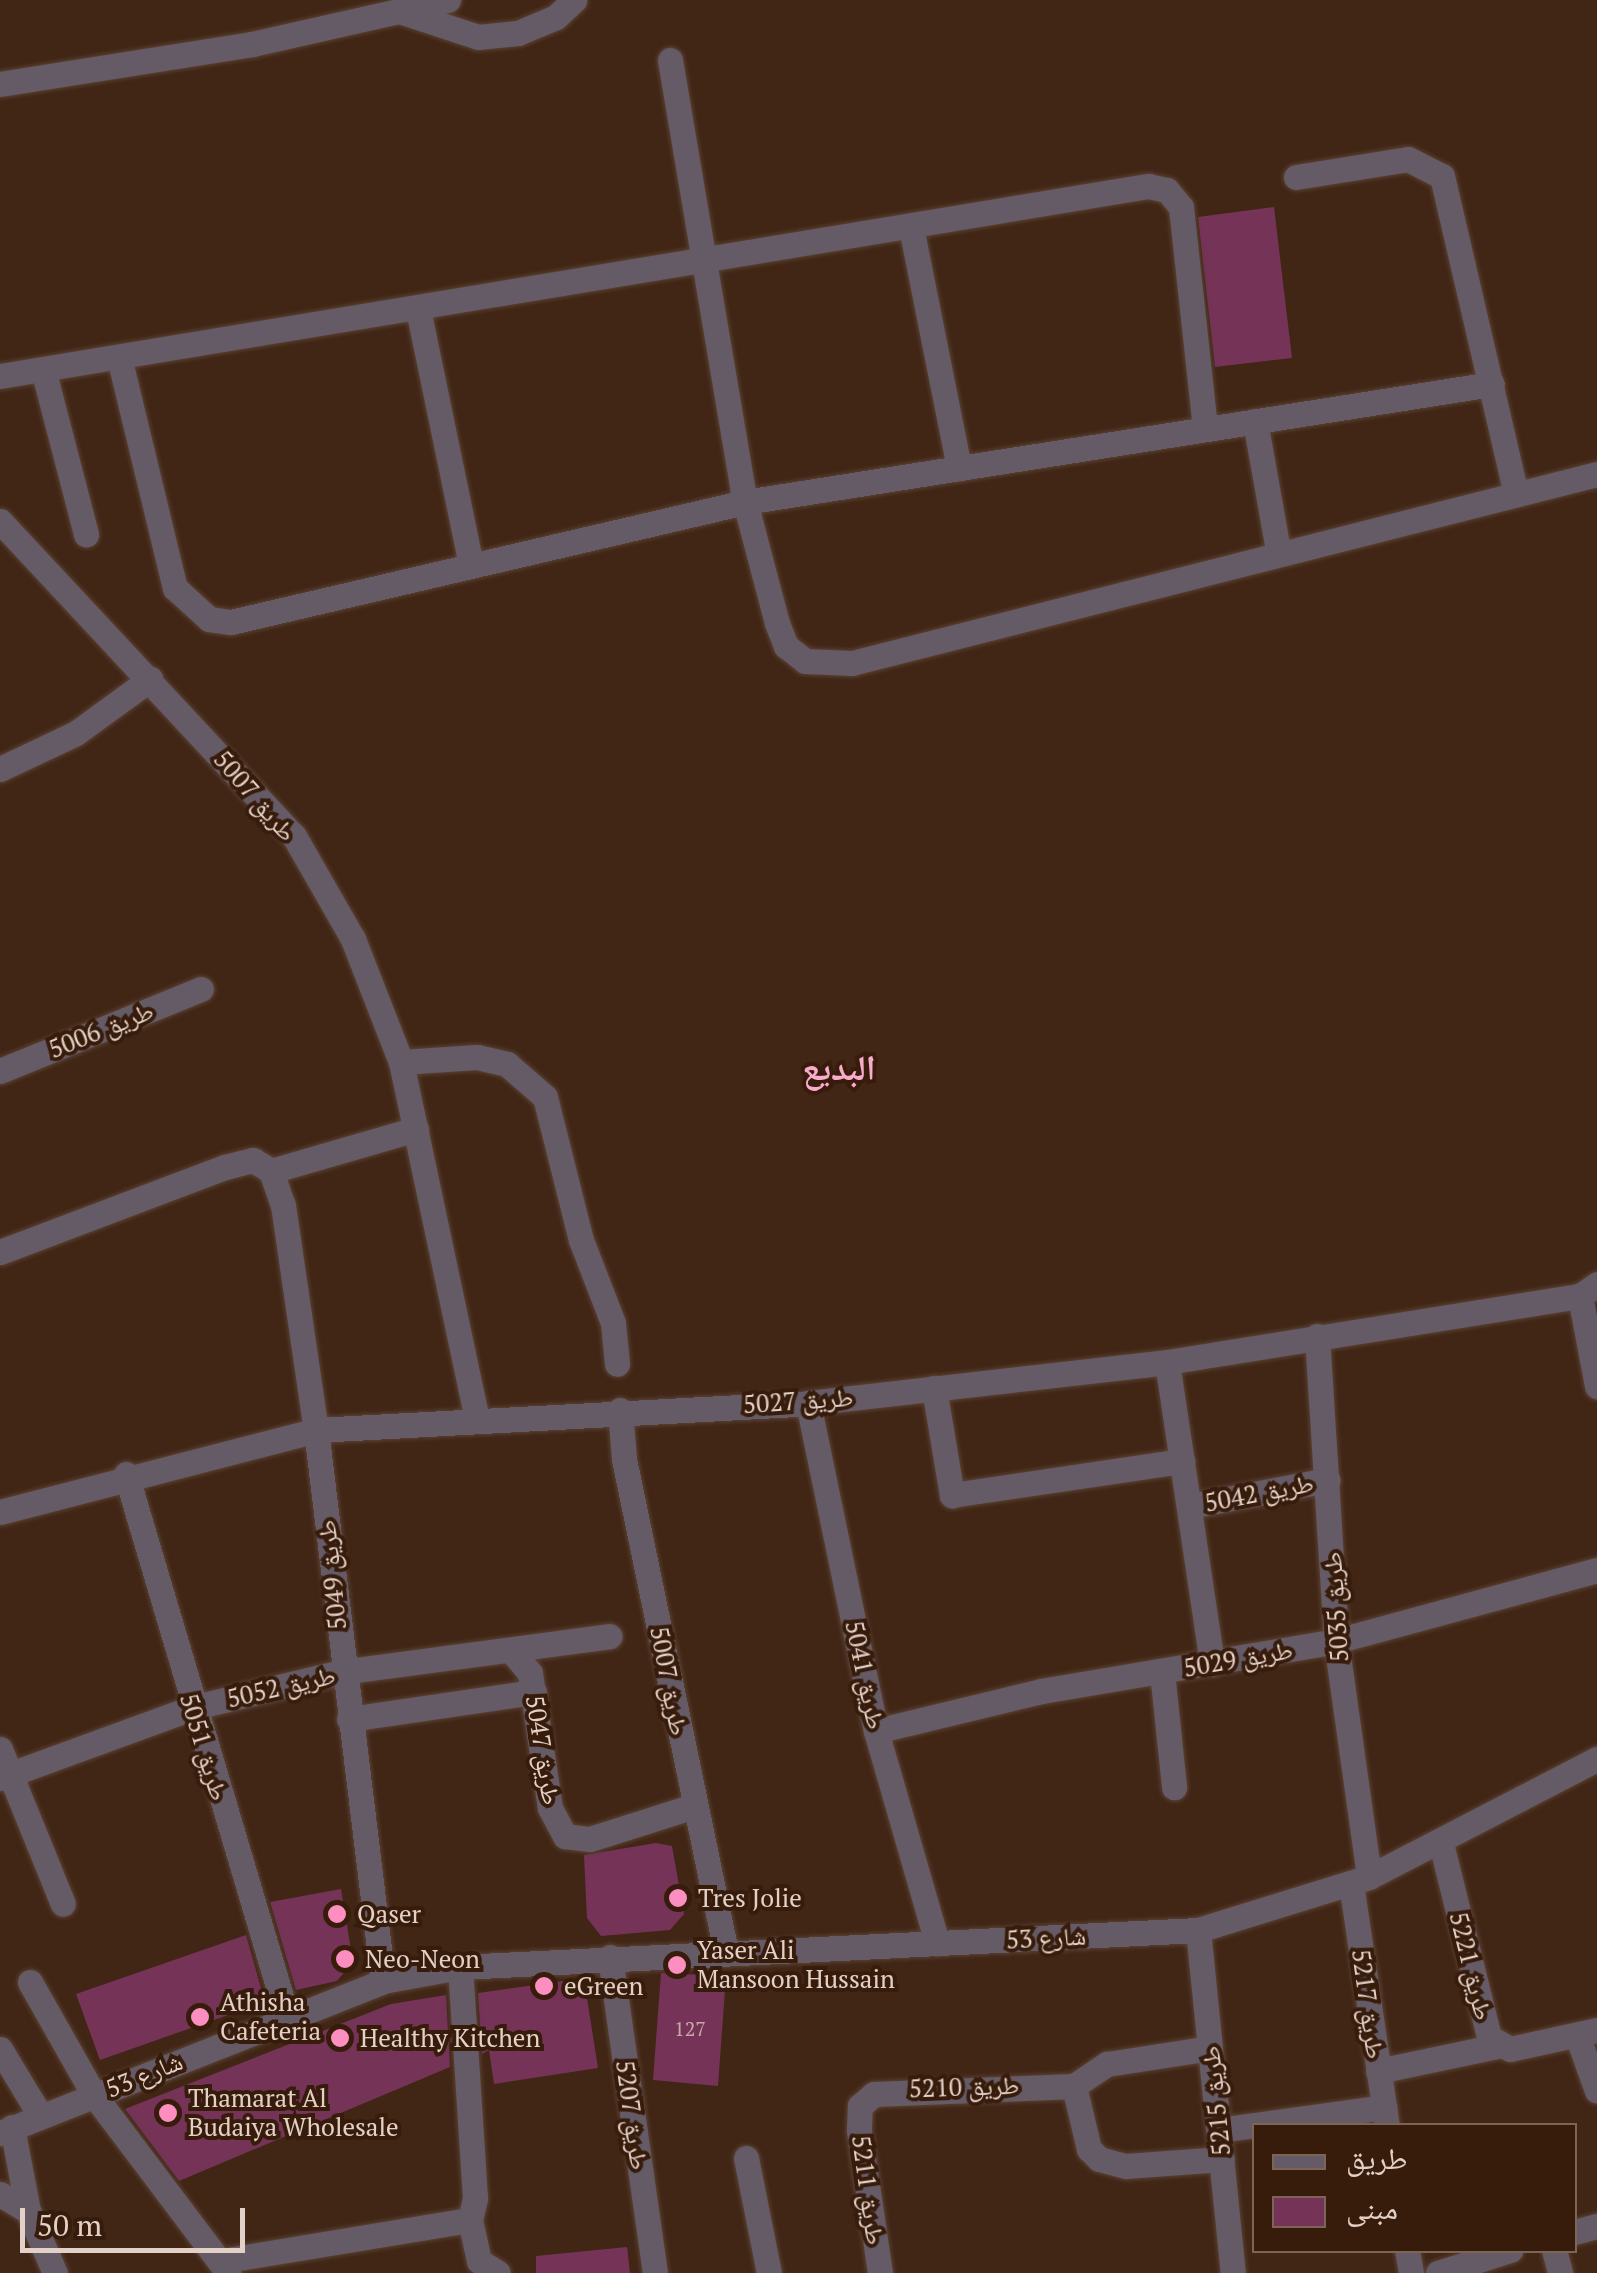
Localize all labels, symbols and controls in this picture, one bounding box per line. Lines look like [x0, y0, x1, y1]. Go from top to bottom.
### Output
street label: طريق 5007 [207, 744, 303, 848]
street label: طريق 5006 [44, 995, 158, 1065]
district label: البديع [802, 1046, 876, 1088]
street label: طريق 5027 [742, 1382, 854, 1420]
street label: طريق 5042 [1202, 1468, 1316, 1518]
street label: طريق 5049 [311, 1518, 353, 1632]
street label: طريق 5035 [1317, 1551, 1355, 1663]
street label: طريق 5041 [839, 1618, 891, 1732]
street label: طريق 5007 [644, 1624, 694, 1738]
street label: طريق 5029 [1181, 1635, 1295, 1683]
street label: طريق 5052 [224, 1660, 338, 1714]
street label: طريق 5051 [173, 1690, 235, 1804]
street label: طريق 5047 [520, 1693, 566, 1807]
place label: Tres Jolie [698, 1883, 802, 1913]
marker: Tres Jolie [667, 1887, 689, 1909]
place label: Qaser [357, 1899, 421, 1929]
marker: Qaser [326, 1903, 348, 1925]
street label: طريق 5221 [1443, 1909, 1499, 2023]
street label: شارع 53 [1005, 1921, 1087, 1955]
place label: Yaser Ali Mansoon Hussain [697, 1936, 895, 1995]
place label: Neo-Neon [365, 1944, 480, 1974]
street label: طريق 5217 [1345, 1947, 1391, 2061]
marker: Neo-Neon [334, 1948, 356, 1970]
marker: Yaser Ali Mansoon Hussain [666, 1954, 688, 1976]
place label: eGreen [564, 1971, 643, 2001]
marker: eGreen [533, 1975, 555, 1997]
place label: Athisha Cafeteria [220, 1988, 321, 2047]
marker: Athisha Cafeteria [189, 2006, 211, 2028]
house number: 127 [674, 2016, 706, 2040]
place label: Healthy Kitchen [360, 2023, 540, 2053]
marker: Healthy Kitchen [329, 2027, 351, 2049]
street label: طريق 5215 [1195, 2044, 1237, 2158]
street label: شارع 53 [101, 2046, 187, 2104]
street label: طريق 5207 [609, 2058, 655, 2172]
street label: طريق 5210 [908, 2070, 1020, 2104]
place label: Thamarat Al Budaiya Wholesale [188, 2084, 399, 2143]
marker: Thamarat Al Budaiya Wholesale [157, 2102, 179, 2124]
legend [1252, 2123, 1577, 2253]
street label: طريق 5211 [845, 2133, 891, 2247]
text: طريق [1346, 2138, 1407, 2178]
scale bar [25, 2188, 250, 2250]
text: مبنى [1346, 2188, 1398, 2228]
text: 50 m [37, 2205, 102, 2245]

